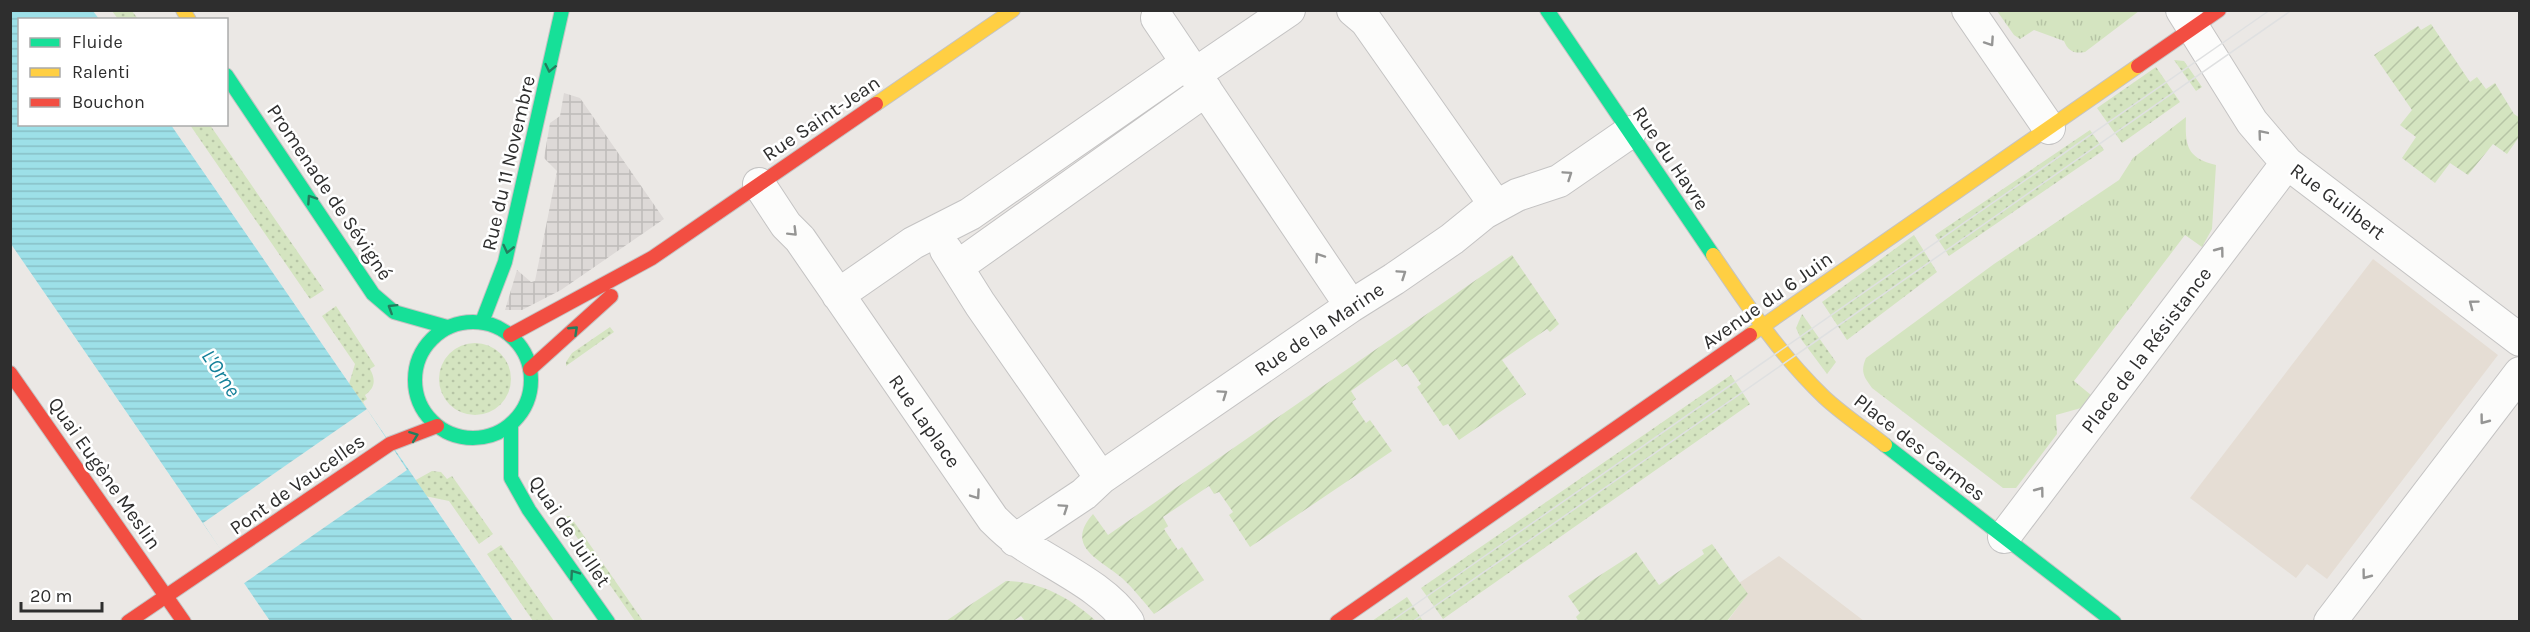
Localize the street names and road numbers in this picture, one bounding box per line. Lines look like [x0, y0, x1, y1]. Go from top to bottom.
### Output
street label: Rue Saint-Jean [758, 71, 884, 166]
street label: Rue du 11 Novembre [477, 73, 540, 253]
street label: Promenade de Sévigné [262, 100, 397, 285]
street label: Rue du Havre [1627, 102, 1714, 214]
street label: Rue Guilbert [2286, 158, 2390, 245]
street label: Avenue du 6 Juin [1698, 247, 1837, 354]
street label: Place de la Résistance [2076, 263, 2216, 438]
street label: Rue de la Marine [1250, 278, 1388, 381]
street label: Rue Laplace [884, 370, 965, 472]
street label: Place des Carmes [1849, 389, 1990, 506]
street label: Quai Eugène Meslin [43, 393, 166, 554]
street label: Pont de Vaucelles [225, 429, 369, 540]
street label: Quai de Juillet [524, 471, 615, 592]

